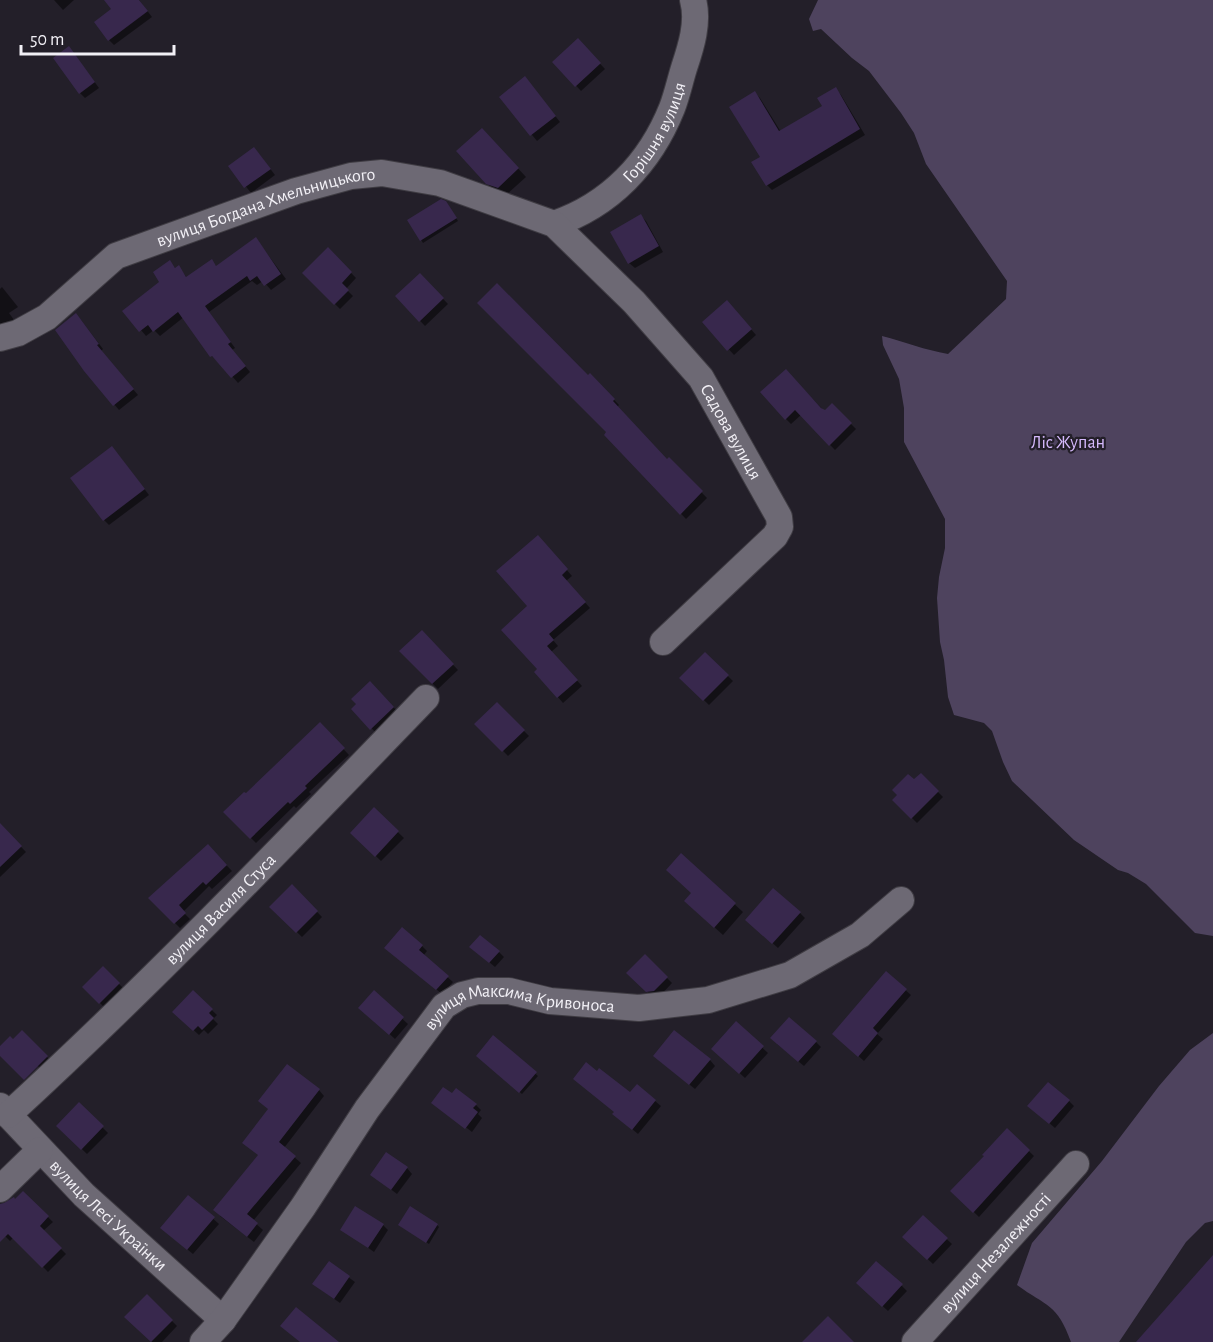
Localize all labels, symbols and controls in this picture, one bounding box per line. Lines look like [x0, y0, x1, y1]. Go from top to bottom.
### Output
scale bar [21, 18, 174, 56]
text: 50 m [30, 31, 64, 49]
street label: Горішня вулиця [620, 81, 689, 187]
street label: вулиця Богдана Хмельницького [154, 166, 376, 251]
street label: Садова вулиця [696, 381, 764, 483]
park label: Ліс Жупан [1031, 434, 1105, 452]
street label: вулиця Василя Стуса [163, 851, 280, 969]
street label: вулиця Максима Кривоноса [421, 982, 615, 1034]
street label: вулиця Лесі Українки [46, 1157, 170, 1275]
street label: вулиця Незалежності [938, 1190, 1055, 1317]

